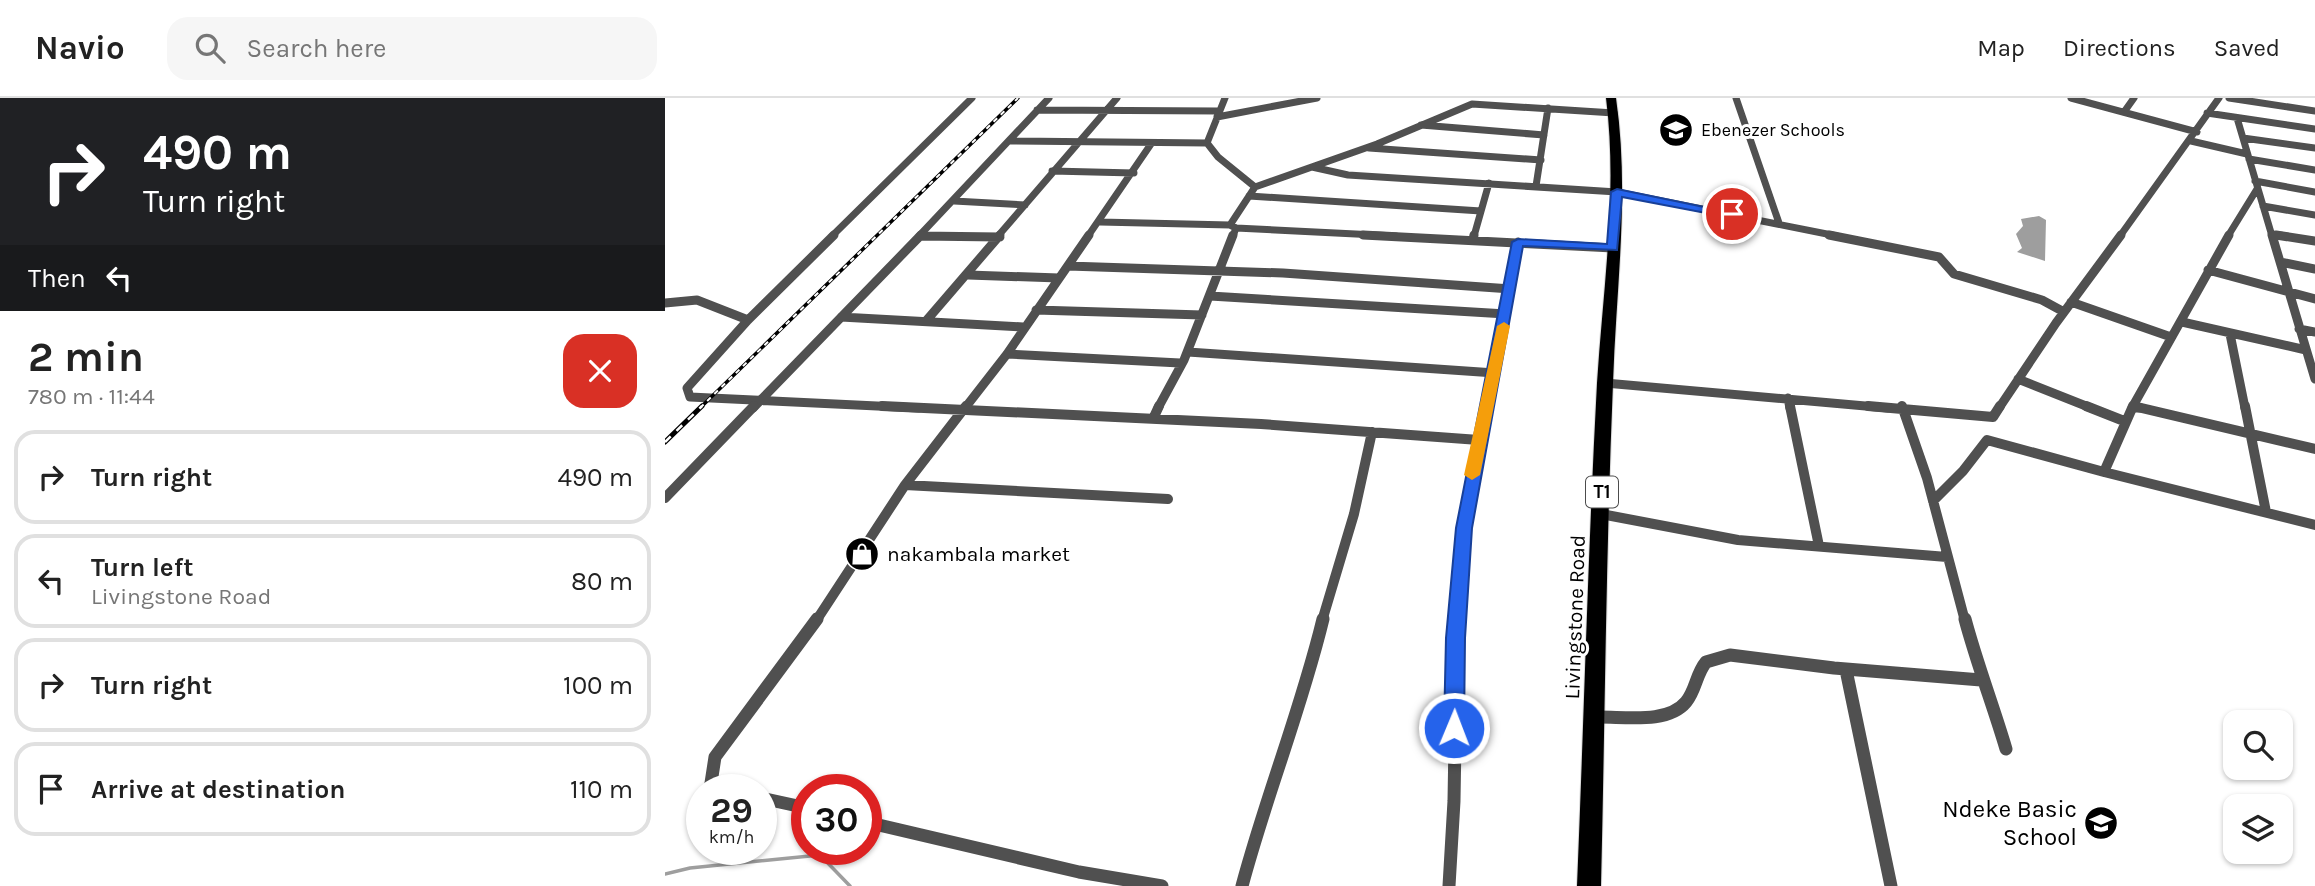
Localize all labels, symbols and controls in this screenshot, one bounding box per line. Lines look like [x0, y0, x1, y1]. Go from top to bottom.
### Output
search box [167, 17, 657, 80]
text: Navio [35, 29, 125, 67]
icon: search [191, 29, 229, 67]
text: Search here [247, 33, 386, 64]
text: Map [1977, 34, 2025, 62]
text: Directions [2063, 34, 2176, 62]
text: Saved [2214, 34, 2280, 62]
school or university icon: Ebenezer Schools [1657, 111, 1695, 149]
place label: Ebenezer Schools [1701, 119, 1845, 141]
text: 490 m [143, 124, 292, 181]
icon: right [28, 126, 119, 217]
text: Turn right [143, 183, 285, 220]
pin [1702, 184, 1762, 244]
icon: arrive [1713, 195, 1751, 233]
icon: left [100, 259, 138, 297]
text: Then [28, 263, 86, 294]
text: 2 min [28, 332, 144, 382]
button: close [563, 334, 637, 408]
text: 780 m · 11:44 [28, 383, 155, 410]
icon: right [32, 458, 70, 496]
text: Turn right [91, 462, 212, 493]
text: 490 m [557, 462, 633, 493]
road number: T1 [1586, 476, 1618, 508]
street label: Livingstone Road [1560, 534, 1590, 700]
shop icon: nakambala market [843, 535, 881, 573]
place label: nakambala market [887, 542, 1070, 566]
text: Turn left [91, 552, 193, 583]
icon: left [32, 562, 70, 600]
text: 80 m [571, 566, 633, 597]
text: Livingstone Road [91, 583, 271, 610]
icon: right [32, 666, 70, 704]
text: Turn right [91, 670, 212, 701]
text: 100 m [563, 670, 633, 701]
position arrow [1417, 691, 1491, 765]
map controls [2223, 710, 2293, 864]
button: search [2223, 710, 2293, 780]
icon: arrive [32, 770, 70, 808]
text: Arrive at destination [91, 774, 345, 805]
text: 110 m [570, 774, 633, 805]
speed limit sign: 30 [791, 774, 882, 865]
text: 29 [710, 790, 753, 831]
button: layers [2223, 794, 2293, 864]
place label: Ndeke Basic School [1942, 795, 2077, 851]
school or university icon: Ndeke Basic School [2082, 804, 2120, 842]
text: km/h [709, 826, 754, 848]

